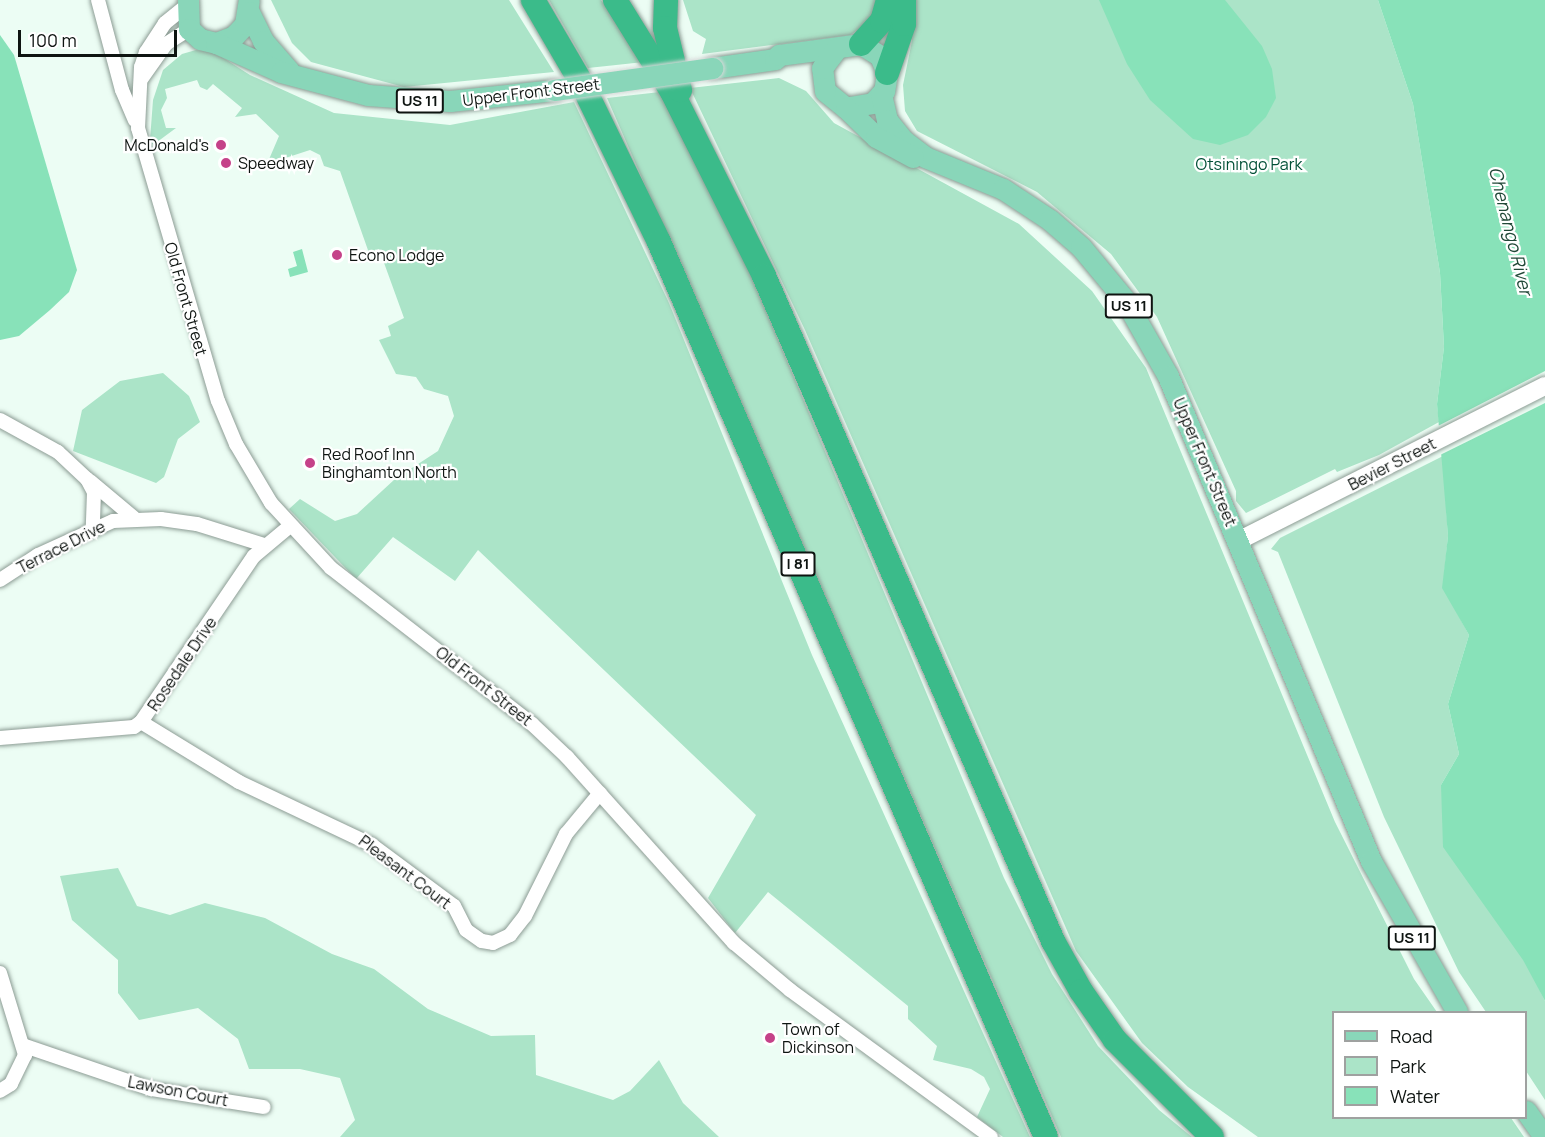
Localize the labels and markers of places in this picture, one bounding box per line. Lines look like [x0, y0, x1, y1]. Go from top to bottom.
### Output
place label: McDonald's [124, 135, 209, 155]
marker: McDonald's [214, 138, 228, 152]
place label: Speedway [238, 153, 314, 173]
marker: Speedway [219, 156, 233, 170]
place label: Econo Lodge [349, 245, 444, 265]
marker: Econo Lodge [330, 248, 344, 262]
place label: Red Roof Inn Binghamton North [322, 444, 457, 482]
marker: Red Roof Inn Binghamton North [303, 456, 317, 470]
place label: Town of Dickinson [782, 1019, 854, 1057]
marker: Town of Dickinson [763, 1031, 777, 1045]

